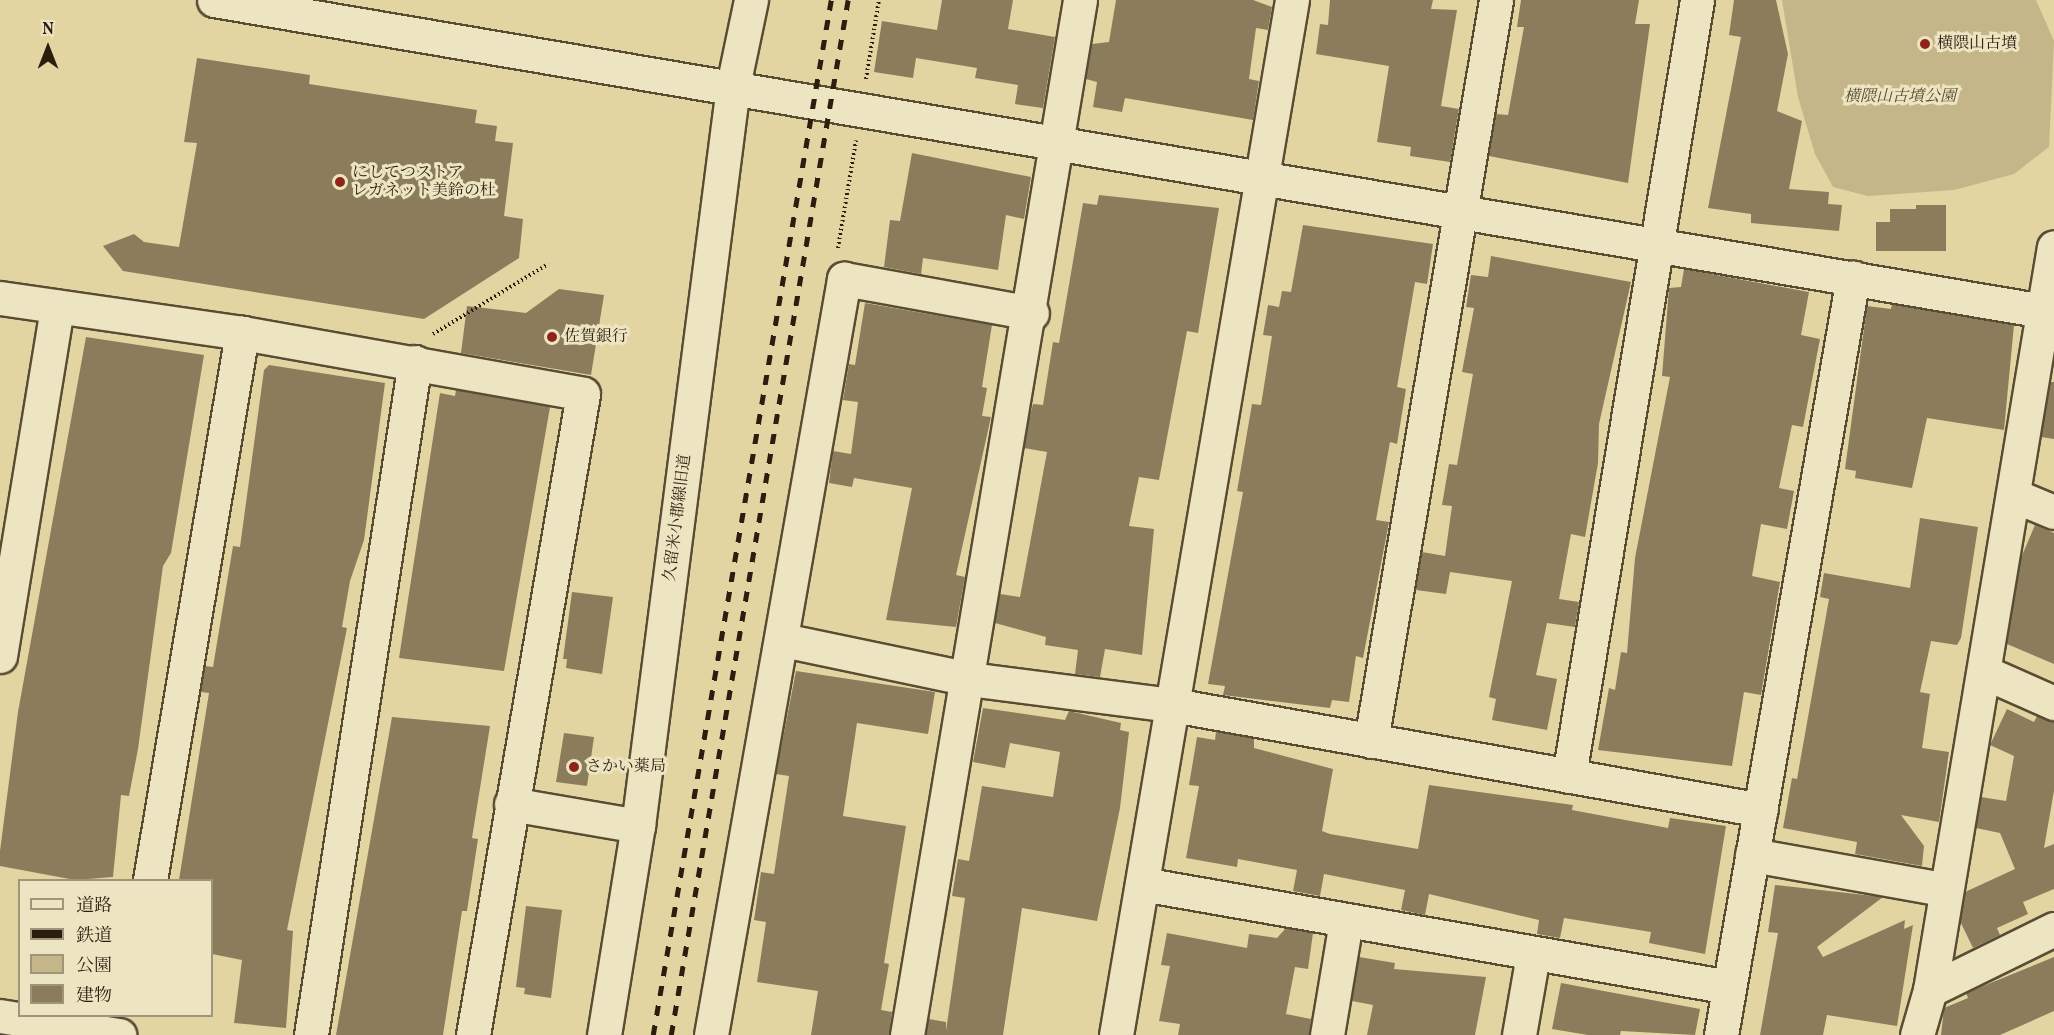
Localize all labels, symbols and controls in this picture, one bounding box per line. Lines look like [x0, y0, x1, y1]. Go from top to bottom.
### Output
north arrow [18, 18, 78, 78]
text: N [42, 19, 54, 41]
place label: 横隈山古墳 [1937, 34, 2017, 54]
marker: 横隈山古墳 [1918, 37, 1932, 51]
park label: 横隈山古墳公園 [1844, 87, 1956, 107]
place label: にしてつストア レガネット美鈴の杜 [352, 163, 496, 201]
marker: にしてつストア レガネット美鈴の杜 [333, 175, 347, 189]
place label: 佐賀銀行 [564, 327, 628, 347]
marker: 佐賀銀行 [545, 330, 559, 344]
street label: 久留米小郡線旧道 [661, 453, 695, 583]
place label: さかい薬局 [586, 757, 666, 777]
marker: さかい薬局 [567, 760, 581, 774]
legend [18, 879, 213, 1017]
text: 道路 [76, 894, 112, 919]
text: 鉄道 [76, 924, 112, 949]
text: 公園 [76, 954, 112, 979]
text: 建物 [76, 984, 112, 1009]

